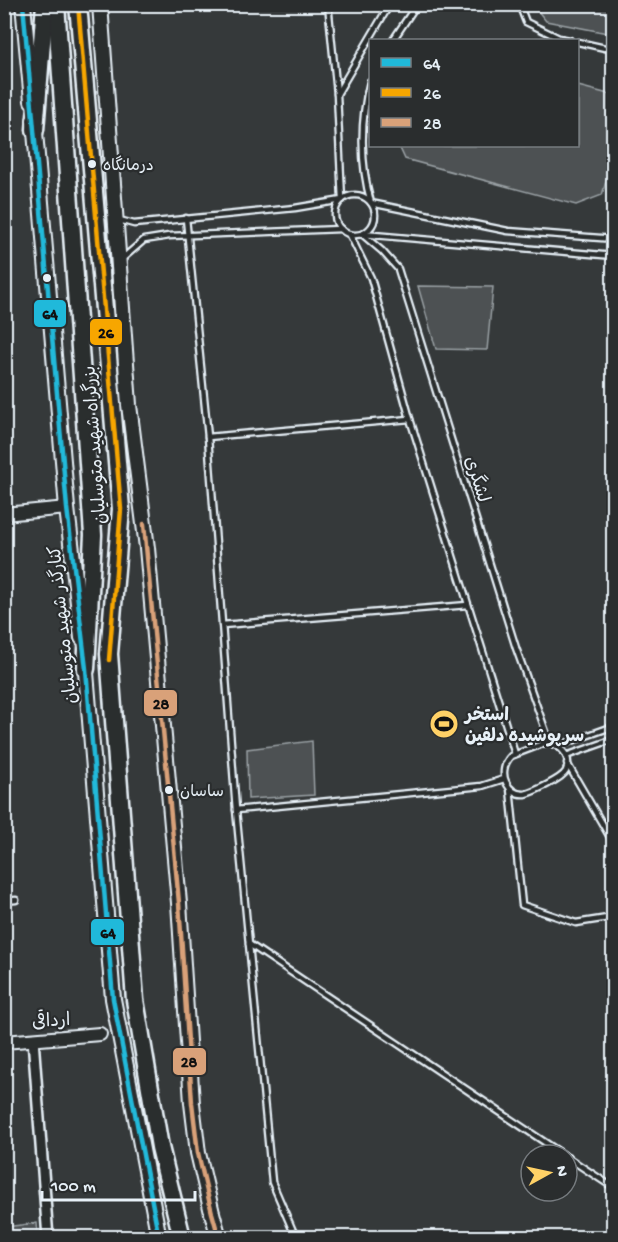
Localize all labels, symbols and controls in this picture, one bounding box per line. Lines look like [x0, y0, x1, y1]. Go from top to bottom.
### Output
legend [369, 39, 579, 147]
text: 64 [423, 55, 441, 76]
text: 26 [423, 85, 442, 106]
text: 28 [423, 115, 442, 136]
place label: درمانگاه [103, 155, 154, 177]
marker: درمانگاه [86, 158, 98, 170]
unlabelled marker [41, 272, 53, 284]
line badge: 64 [33, 299, 67, 328]
text: 64 [42, 307, 58, 326]
line badge: 26 [89, 318, 123, 346]
text: 26 [98, 326, 115, 345]
street label: بزرگراه شهید متوسلیان [78, 365, 113, 525]
street label: لشگری [459, 454, 494, 505]
street label: کنارگذر شهید متوسلیان [44, 544, 83, 705]
line badge: 28 [143, 689, 178, 717]
text: 28 [153, 697, 170, 716]
place label: استخر سرپوشیده دلفین [463, 706, 584, 748]
sports icon: استخر سرپوشیده دلفین [428, 708, 460, 740]
marker: ساسان [163, 784, 175, 796]
place label: ساسان [180, 784, 224, 803]
line badge: 64 [90, 918, 125, 946]
text: 64 [100, 926, 116, 945]
street label: ارداقی [31, 1007, 71, 1034]
line badge: 28 [172, 1047, 207, 1076]
text: 28 [181, 1055, 198, 1074]
north arrow [519, 1143, 579, 1203]
scale bar [42, 1164, 195, 1202]
text: N [550, 1165, 571, 1178]
text: 100 m [50, 1177, 96, 1198]

